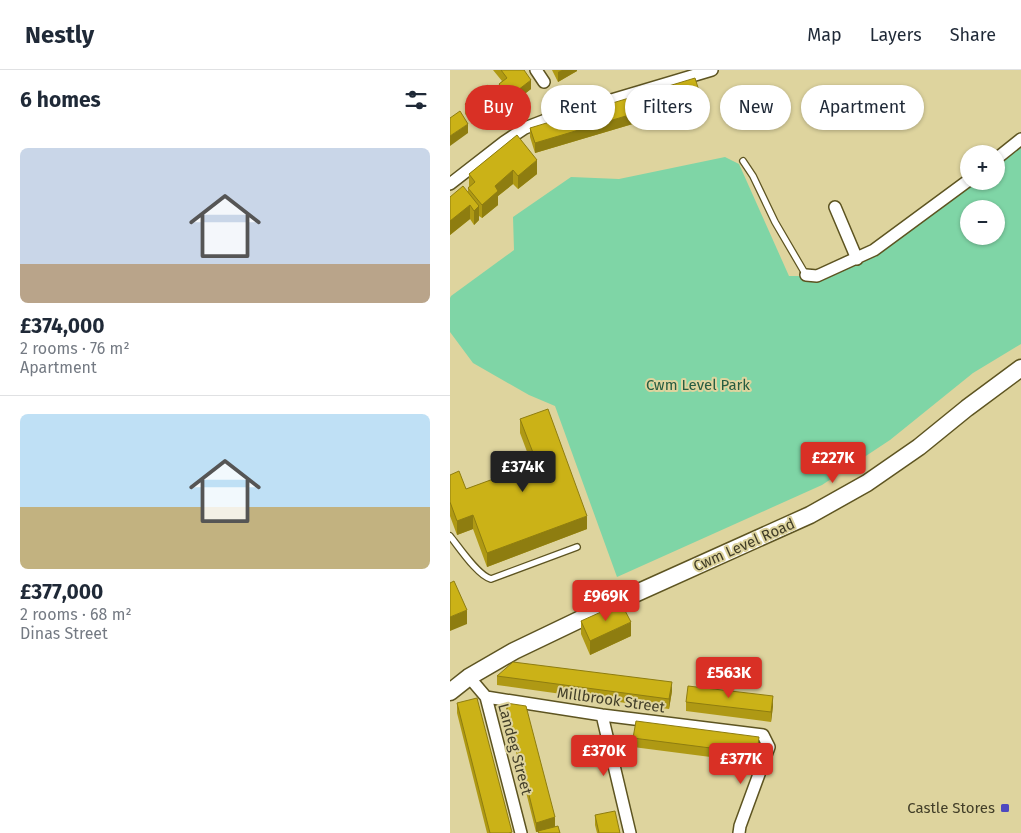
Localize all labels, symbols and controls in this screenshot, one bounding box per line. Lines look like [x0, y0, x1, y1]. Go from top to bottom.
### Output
text: Nestly [25, 21, 94, 49]
text: Map [807, 24, 842, 46]
text: Layers [870, 24, 922, 46]
text: Share [950, 24, 996, 46]
chip: Buy [465, 85, 531, 130]
chip: Rent [541, 85, 615, 130]
chip: Filters [625, 85, 710, 130]
chip: New [720, 85, 791, 130]
chip: Apartment [801, 85, 924, 130]
icon: filters [402, 86, 430, 114]
text: 6 homes [20, 87, 101, 113]
map controls [960, 145, 1005, 245]
button: + [960, 145, 1005, 190]
icon: home [180, 181, 270, 271]
button: − [960, 200, 1005, 245]
text: £374,000 [20, 313, 105, 339]
text: 2 rooms · 76 m² [20, 339, 130, 358]
text: Apartment [20, 358, 97, 377]
park label: Cwm Level Park [646, 376, 750, 394]
pin: £227K [798, 442, 868, 484]
icon: home [180, 446, 270, 536]
text: £227K [812, 448, 854, 467]
pin: £374K [488, 450, 558, 493]
text: £374K [502, 457, 544, 476]
street label: Cwm Level Road [690, 515, 798, 575]
text: £377,000 [20, 579, 103, 605]
pin: £969K [571, 580, 641, 622]
text: £969K [583, 586, 629, 605]
text: 2 rooms · 68 m² [20, 605, 132, 624]
text: Dinas Street [20, 624, 108, 643]
pin: £563K [694, 656, 764, 699]
text: £563K [707, 663, 751, 682]
street label: Millbrook Street [556, 684, 667, 717]
street label: Landeg Street [494, 701, 536, 797]
pin: £370K [569, 734, 639, 777]
text: £370K [582, 741, 626, 760]
pin: £377K [706, 742, 776, 785]
text: £377K [720, 749, 762, 768]
place label: Castle Stores [907, 799, 995, 817]
marker: Castle Stores [999, 802, 1011, 814]

